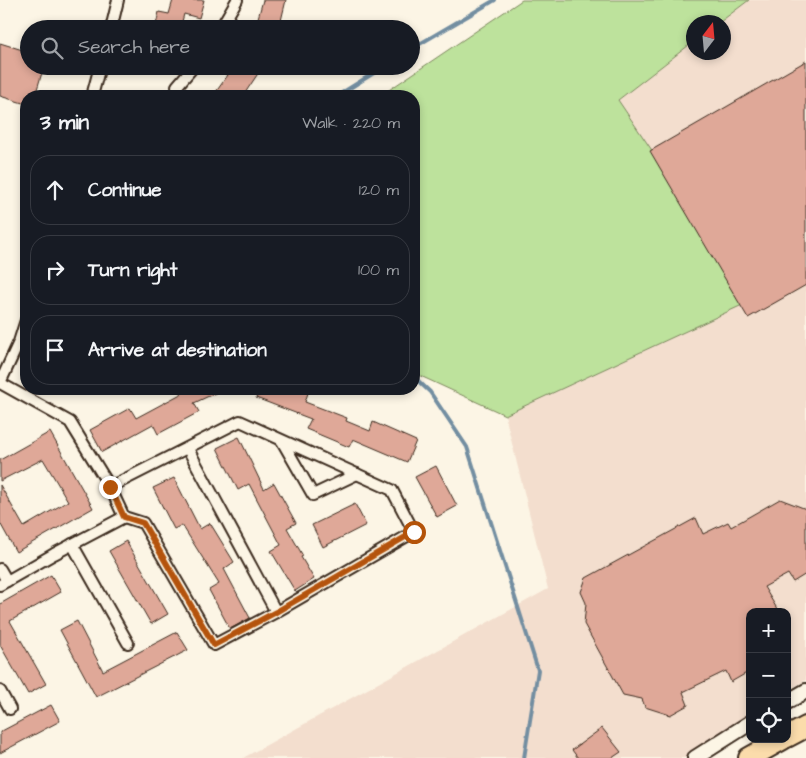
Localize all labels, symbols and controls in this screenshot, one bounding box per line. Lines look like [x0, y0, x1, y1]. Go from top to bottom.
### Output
north arrow [686, 15, 731, 60]
search box [20, 20, 420, 75]
icon: search [38, 34, 66, 62]
text: Search here [78, 34, 190, 61]
text: 3 min [40, 108, 89, 137]
text: Walk · 220 m [302, 112, 400, 134]
icon: ahead [41, 176, 69, 204]
text: Continue [88, 177, 162, 204]
text: 120 m [359, 179, 399, 201]
icon: right [41, 256, 69, 284]
text: Turn right [88, 257, 177, 284]
text: 100 m [358, 259, 399, 281]
icon: arrive [41, 336, 69, 364]
text: Arrive at destination [88, 337, 267, 364]
route end [99, 476, 122, 499]
route start [403, 521, 426, 544]
map controls [746, 608, 791, 743]
button: + [746, 608, 791, 653]
button: − [746, 653, 791, 698]
button: locate [746, 698, 791, 743]

